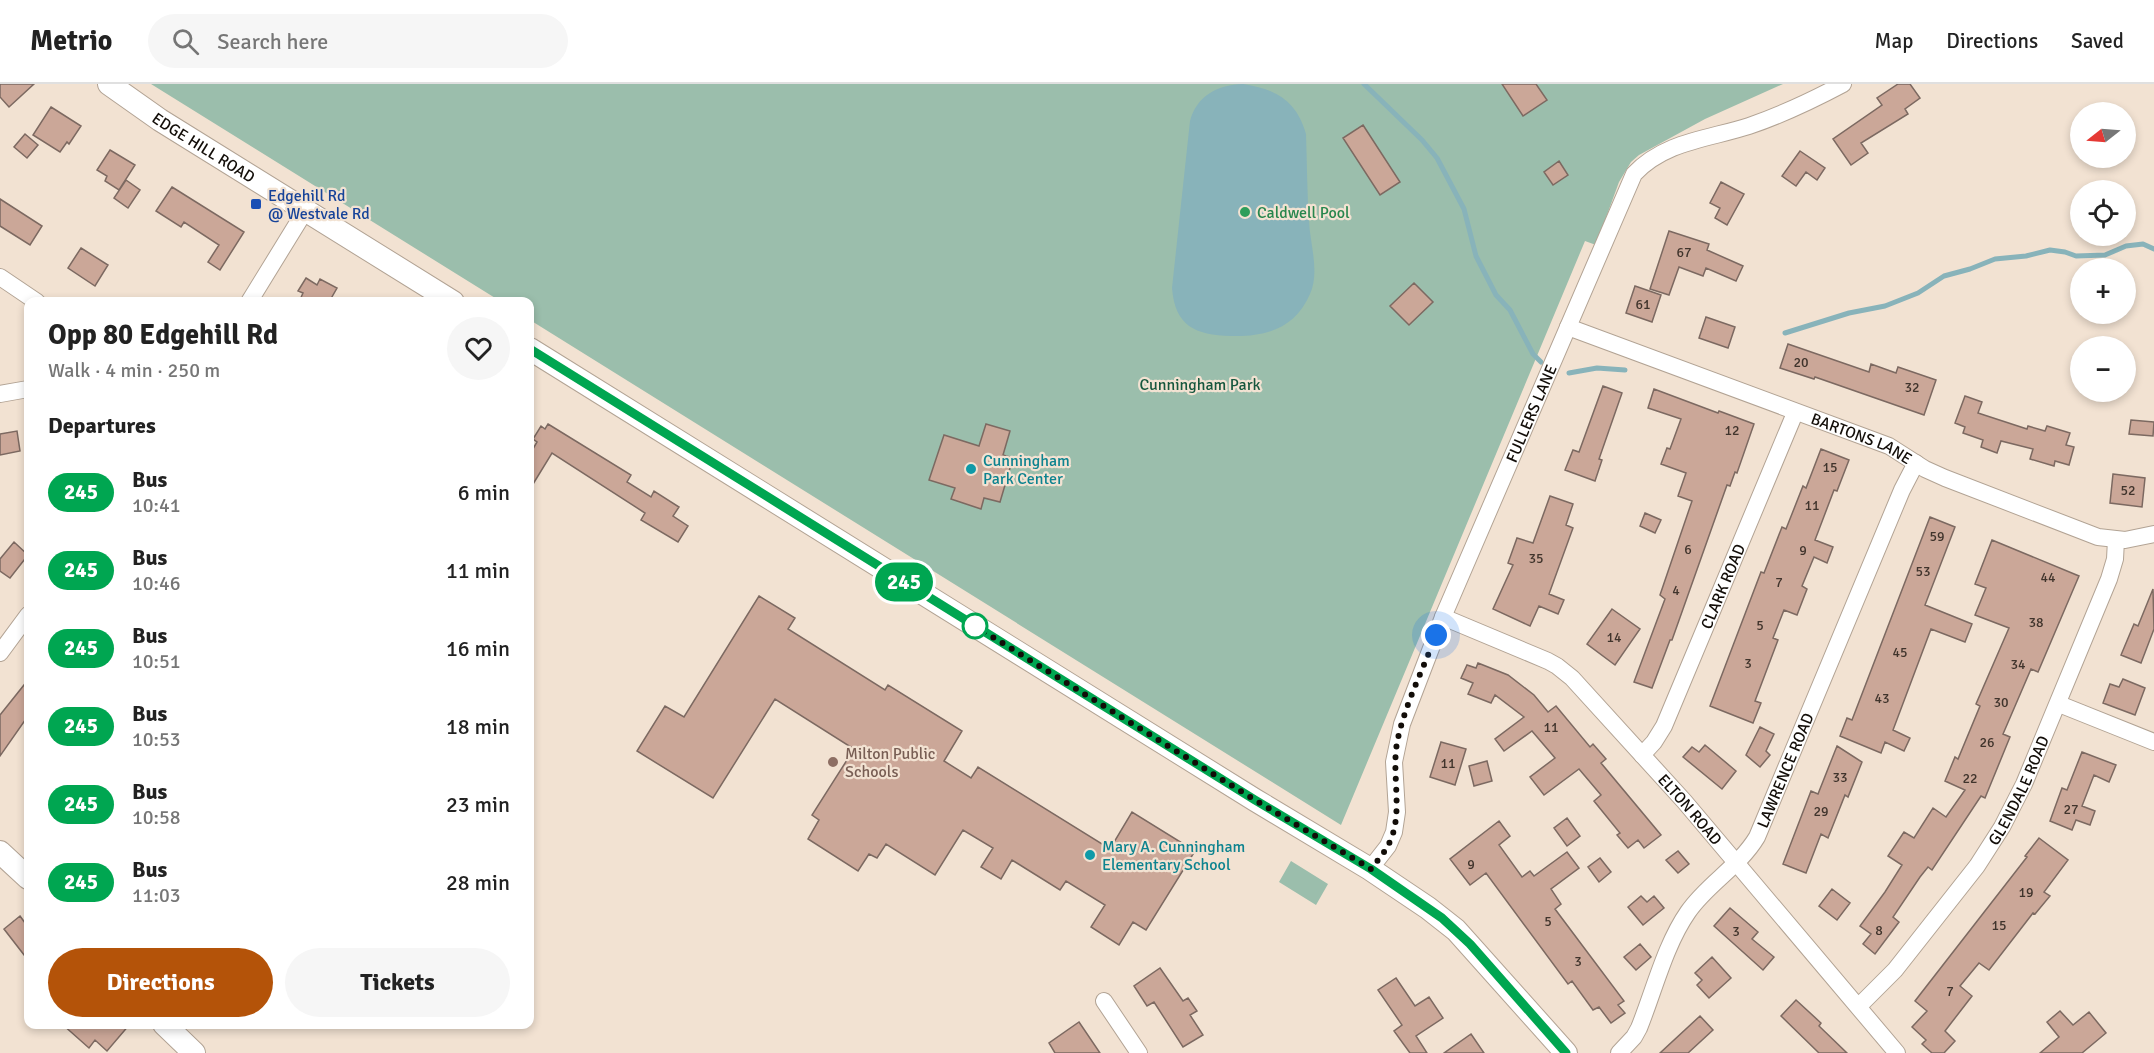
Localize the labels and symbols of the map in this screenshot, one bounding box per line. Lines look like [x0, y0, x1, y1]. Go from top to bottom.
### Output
north arrow [2070, 102, 2136, 168]
street label: EDGE HILL ROAD [148, 108, 259, 188]
place label: Edgehill Rd @ Westvale Rd [268, 186, 370, 224]
marker: Edgehill Rd @ Westvale Rd [249, 197, 263, 211]
place label: Caldwell Pool [1257, 203, 1350, 223]
marker: Caldwell Pool [1238, 205, 1252, 219]
house number: 67 [1676, 244, 1692, 261]
house number: 61 [1635, 296, 1651, 313]
house number: 20 [1793, 354, 1809, 371]
street label: FULLERS LANE [1502, 362, 1562, 466]
park label: Cunningham Park [1139, 375, 1261, 395]
house number: 32 [1904, 379, 1920, 396]
street label: BARTONS LANE [1808, 409, 1915, 469]
house number: 12 [1724, 422, 1740, 439]
place label: Cunningham Park Center [983, 451, 1070, 489]
house number: 15 [1822, 459, 1838, 476]
marker: Cunningham Park Center [964, 462, 978, 476]
house number: 52 [2120, 482, 2136, 499]
house number: 11 [1804, 497, 1820, 514]
house number: 59 [1929, 528, 1945, 545]
house number: 6 [1684, 541, 1692, 558]
street label: CLARK ROAD [1697, 541, 1750, 632]
house number: 9 [1799, 542, 1807, 559]
house number: 35 [1528, 550, 1544, 567]
line badge: 245 [870, 562, 938, 602]
house number: 53 [1915, 563, 1931, 580]
house number: 44 [2040, 569, 2056, 586]
house number: 7 [1775, 574, 1783, 591]
house number: 4 [1672, 582, 1680, 599]
unlabelled marker [962, 613, 988, 639]
house number: 38 [2028, 614, 2044, 631]
house number: 5 [1756, 617, 1764, 634]
your location [1421, 620, 1451, 650]
house number: 14 [1606, 629, 1622, 646]
house number: 45 [1892, 644, 1908, 661]
house number: 3 [1744, 655, 1752, 672]
house number: 34 [2010, 656, 2026, 673]
house number: 43 [1874, 690, 1890, 707]
house number: 30 [1993, 694, 2009, 711]
street label: LAWRENCE ROAD [1753, 710, 1819, 831]
house number: 11 [1543, 719, 1559, 736]
street label: GLENDALE ROAD [1984, 733, 2054, 849]
house number: 26 [1979, 734, 1995, 751]
place label: Milton Public Schools [845, 744, 935, 782]
marker: Milton Public Schools [826, 755, 840, 769]
house number: 11 [1440, 755, 1456, 772]
house number: 33 [1832, 769, 1848, 786]
street label: ELTON ROAD [1653, 770, 1726, 850]
house number: 22 [1962, 770, 1978, 787]
house number: 27 [2063, 801, 2079, 818]
house number: 29 [1813, 803, 1829, 820]
place label: Mary A. Cunningham Elementary School [1102, 837, 1245, 875]
marker: Mary A. Cunningham Elementary School [1083, 848, 1097, 862]
house number: 9 [1467, 856, 1475, 873]
house number: 19 [2018, 884, 2034, 901]
house number: 5 [1544, 913, 1552, 930]
house number: 15 [1991, 917, 2007, 934]
house number: 8 [1875, 922, 1883, 939]
house number: 3 [1732, 923, 1740, 940]
house number: 3 [1574, 953, 1582, 970]
house number: 7 [1946, 983, 1954, 1000]

